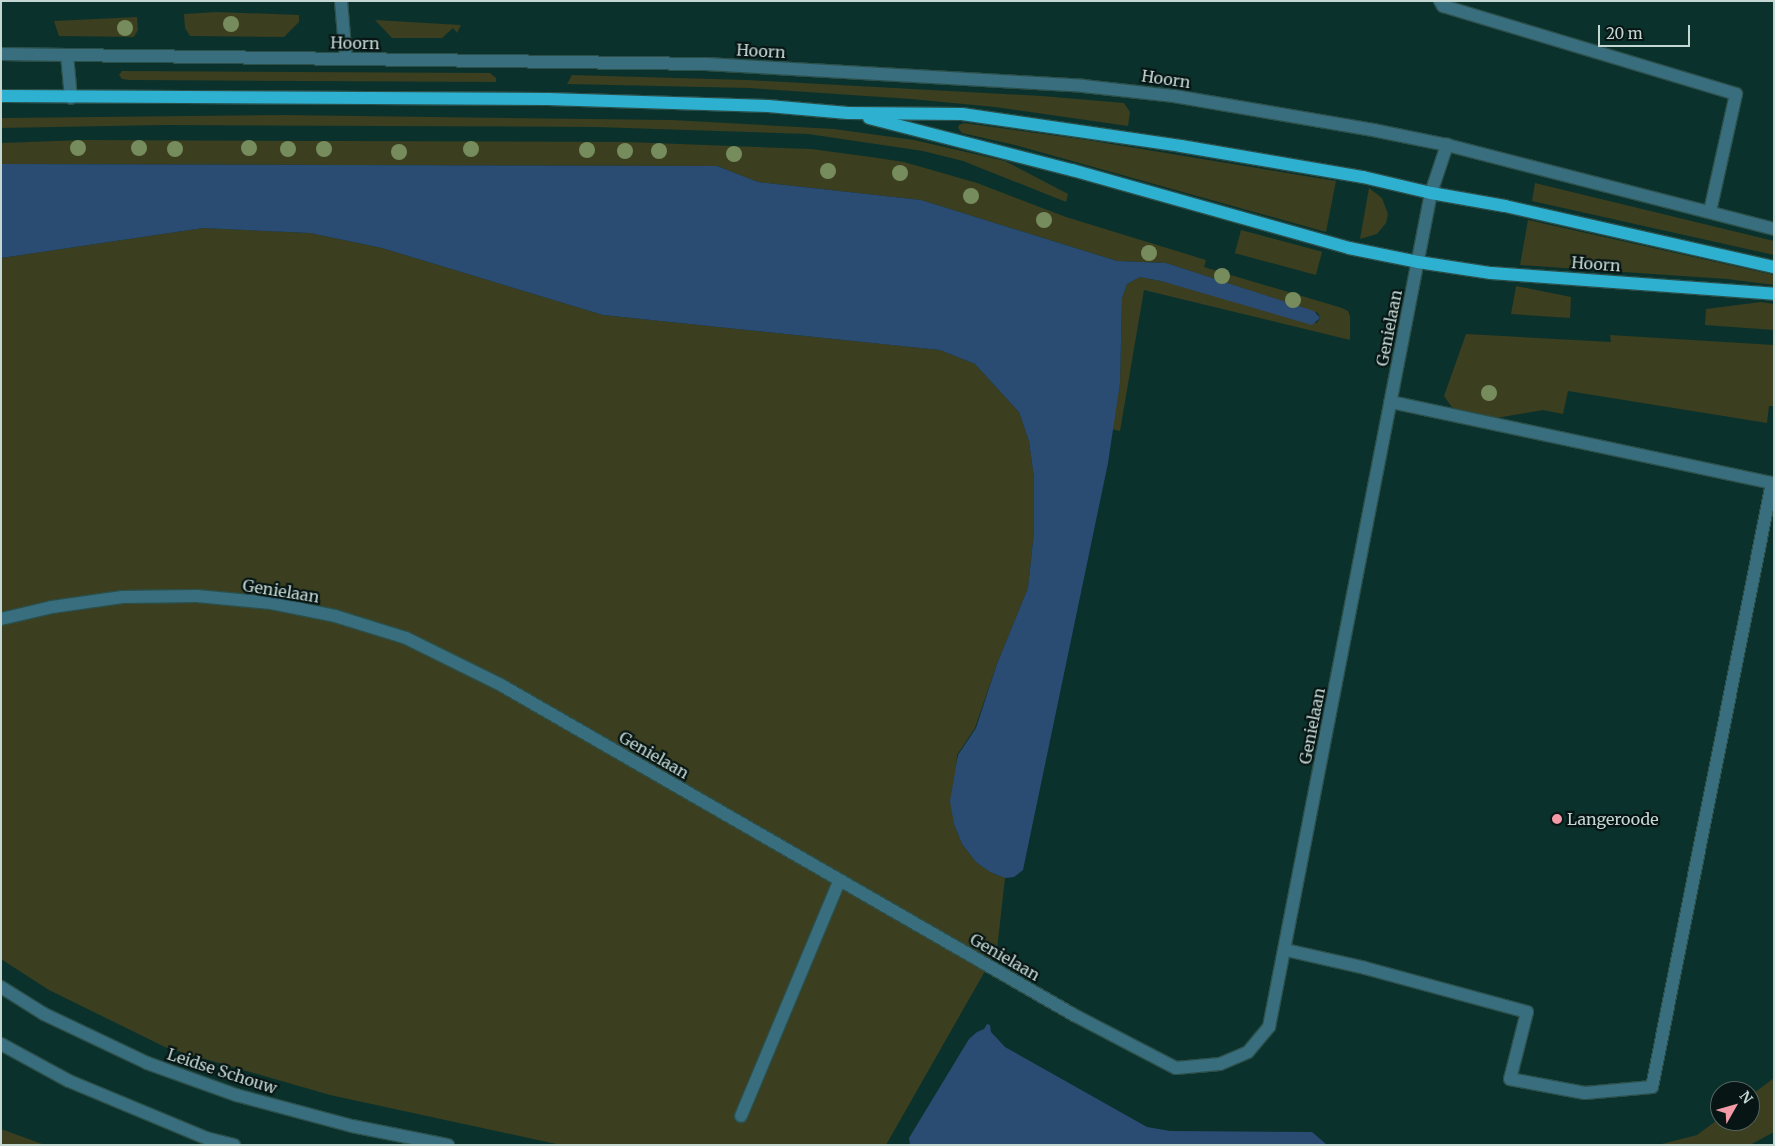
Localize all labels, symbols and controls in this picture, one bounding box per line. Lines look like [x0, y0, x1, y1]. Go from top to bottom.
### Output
scale bar [1600, 15, 1692, 47]
text: 20 m [1606, 24, 1643, 43]
street label: Hoorn [330, 33, 380, 53]
street label: Hoorn [736, 40, 786, 62]
street label: Hoorn [1140, 66, 1192, 92]
street label: Hoorn [1571, 253, 1621, 275]
street label: Genielaan [1372, 288, 1406, 368]
street label: Genielaan [241, 575, 321, 607]
street label: Genielaan [1295, 686, 1329, 766]
street label: Genielaan [616, 727, 692, 783]
place label: Langeroode [1567, 809, 1659, 829]
marker: Langeroode [1551, 813, 1563, 825]
street label: Genielaan [967, 929, 1043, 985]
street label: Leidse Schouw [165, 1044, 279, 1098]
north arrow [1710, 1081, 1760, 1131]
text: N [1736, 1087, 1757, 1107]

